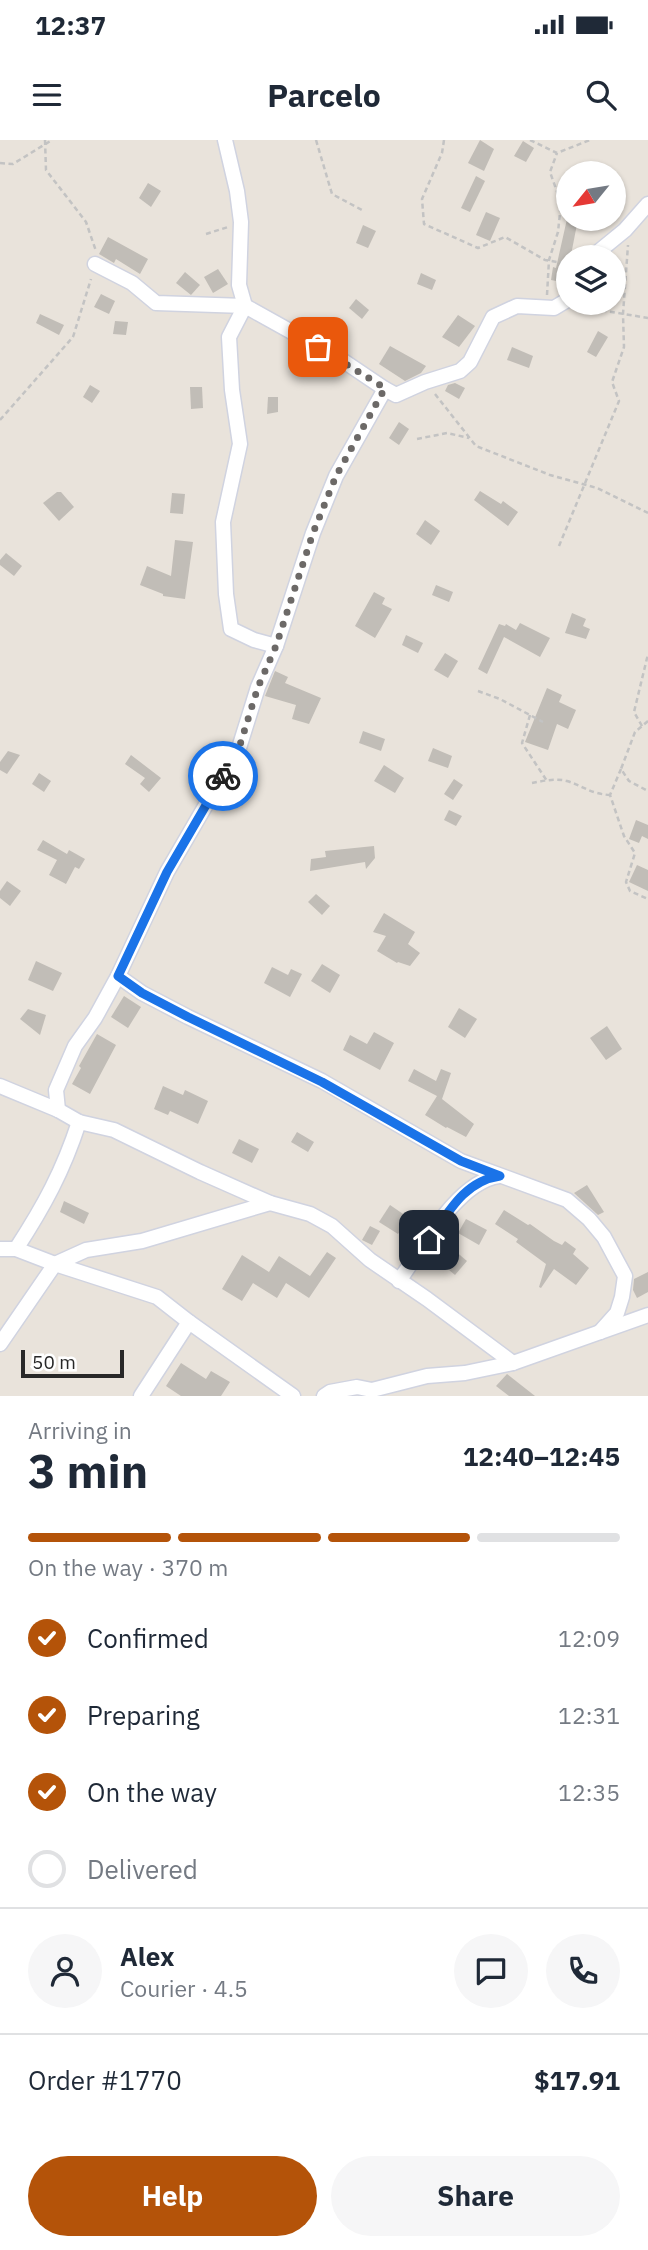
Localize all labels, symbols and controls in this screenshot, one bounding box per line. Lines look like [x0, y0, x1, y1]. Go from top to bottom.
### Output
text: 12:37 [35, 8, 106, 42]
text: Parcelo [267, 74, 381, 116]
icon: menu [28, 76, 66, 114]
icon: search [582, 76, 620, 114]
north arrow [556, 161, 626, 231]
map controls [556, 161, 626, 315]
button: layers [556, 245, 626, 315]
pin [288, 317, 348, 377]
icon: bag [299, 328, 337, 366]
courier [188, 741, 258, 811]
icon: bike [204, 757, 242, 795]
pin [399, 1210, 459, 1270]
icon: home [410, 1221, 448, 1259]
scale bar [21, 1347, 124, 1379]
text: 50 m [32, 1350, 76, 1374]
text: Arriving in [28, 1415, 132, 1445]
text: 12:40–12:45 [463, 1439, 620, 1473]
text: 3 min [28, 1441, 148, 1501]
text: On the way · 370 m [28, 1552, 228, 1582]
icon: check [28, 1619, 66, 1657]
text: Confirmed [87, 1621, 209, 1655]
text: 12:09 [558, 1623, 620, 1653]
icon: check [28, 1696, 66, 1734]
text: Preparing [87, 1698, 200, 1732]
text: 12:31 [558, 1700, 620, 1730]
icon: check [28, 1773, 66, 1811]
text: On the way [87, 1775, 217, 1809]
text: 12:35 [558, 1777, 620, 1807]
text: Delivered [87, 1852, 198, 1886]
button: person [28, 1934, 102, 2008]
button: chat [454, 1934, 528, 2008]
button: phone [546, 1934, 620, 2008]
text: Alex [120, 1939, 174, 1973]
text: Courier · 4.5 [120, 1973, 248, 2003]
text: Order #1770 [28, 2063, 182, 2097]
text: $17.91 [534, 2063, 620, 2097]
button: Help [28, 2156, 317, 2236]
button: Share [331, 2156, 620, 2236]

